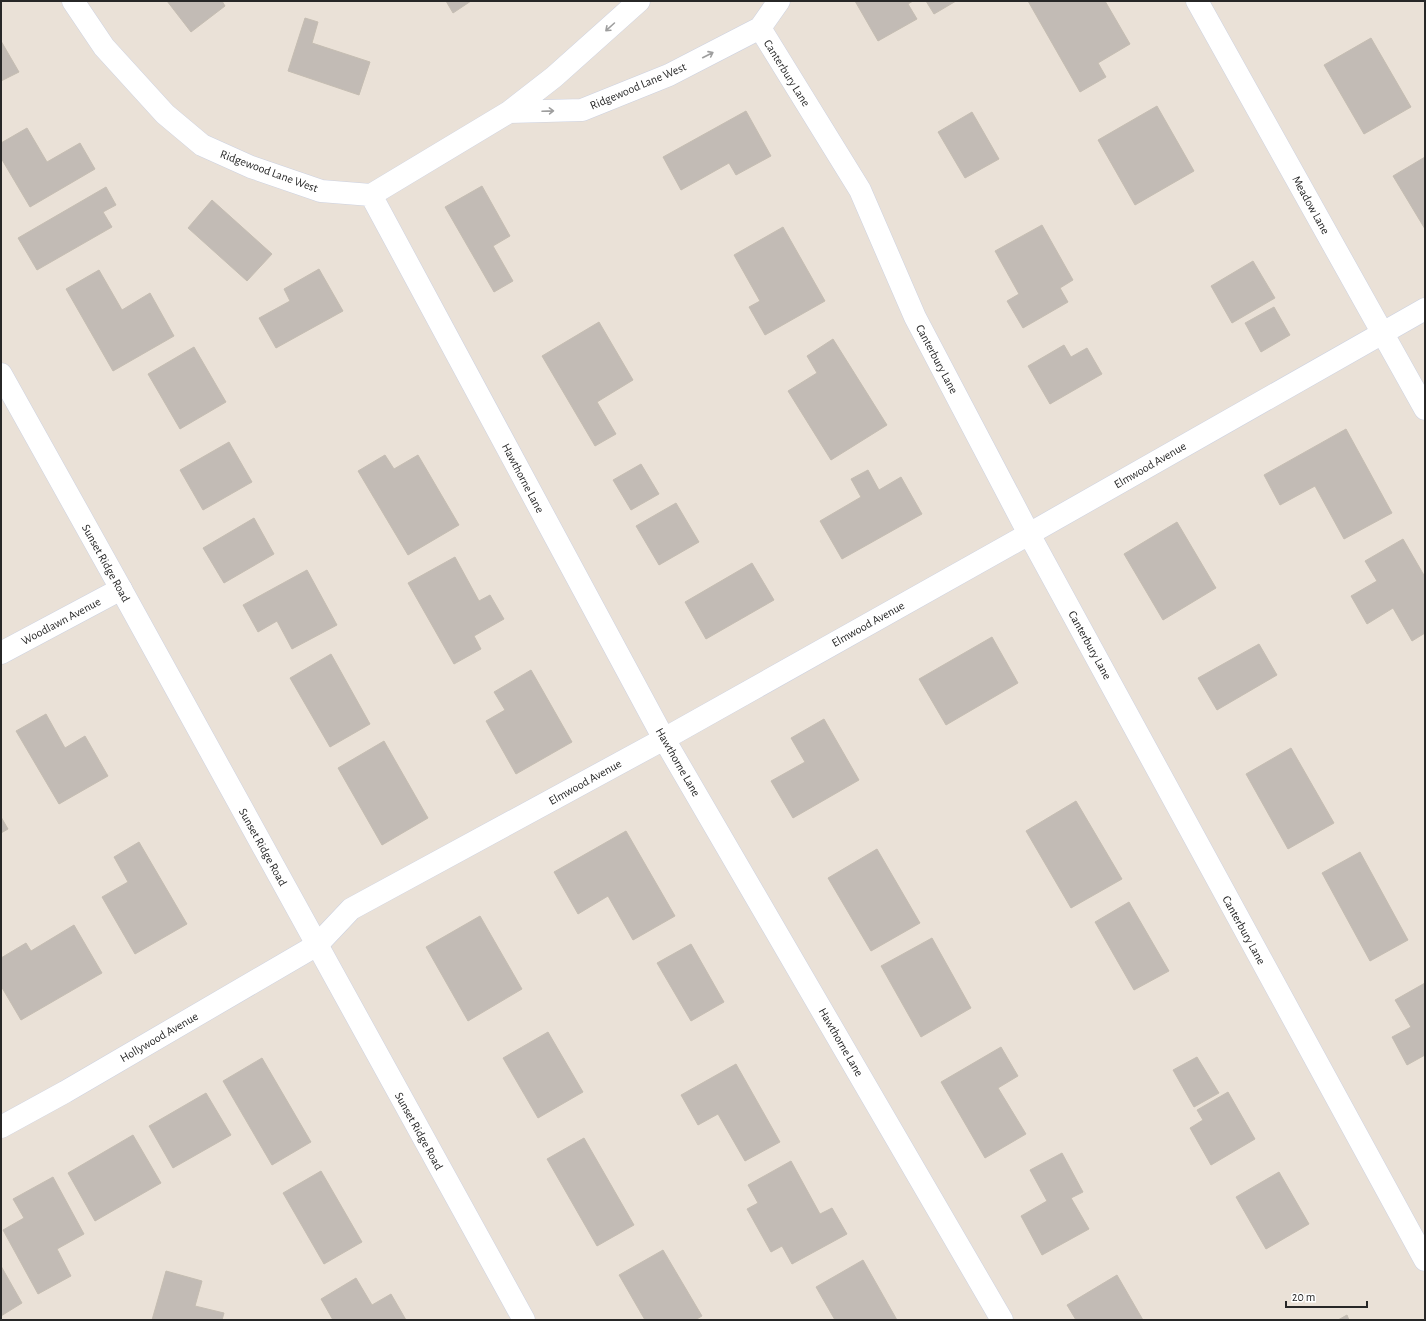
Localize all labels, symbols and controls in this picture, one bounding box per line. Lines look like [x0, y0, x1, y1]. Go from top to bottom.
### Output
one-way arrow [604, 22, 615, 31]
street label: Canterbury Lane [761, 37, 812, 109]
one-way arrow [702, 51, 714, 58]
street label: Ridgewood Lane West [588, 60, 688, 112]
one-way arrow [541, 107, 554, 114]
street label: Ridgewood Lane West [218, 148, 320, 194]
street label: Meadow Lane [1290, 174, 1332, 236]
street label: Canterbury Lane [913, 322, 960, 396]
street label: Elmwood Avenue [1112, 440, 1188, 490]
street label: Hawthorne Lane [500, 441, 546, 515]
street label: Sunset Ridge Road [80, 522, 132, 604]
street label: Woodlawn Avenue [19, 595, 103, 647]
street label: Elmwood Avenue [830, 599, 906, 649]
street label: Canterbury Lane [1065, 609, 1114, 682]
street label: Hawthorne Lane [654, 726, 702, 798]
street label: Elmwood Avenue [547, 757, 623, 807]
street label: Sunset Ridge Road [237, 806, 289, 888]
street label: Canterbury Lane [1219, 894, 1268, 967]
street label: Hawthorne Lane [817, 1006, 865, 1078]
street label: Hollywood Avenue [118, 1010, 201, 1065]
street label: Sunset Ridge Road [393, 1090, 445, 1172]
scale bar [1286, 1283, 1367, 1309]
text: 20 m [1292, 1291, 1315, 1303]

